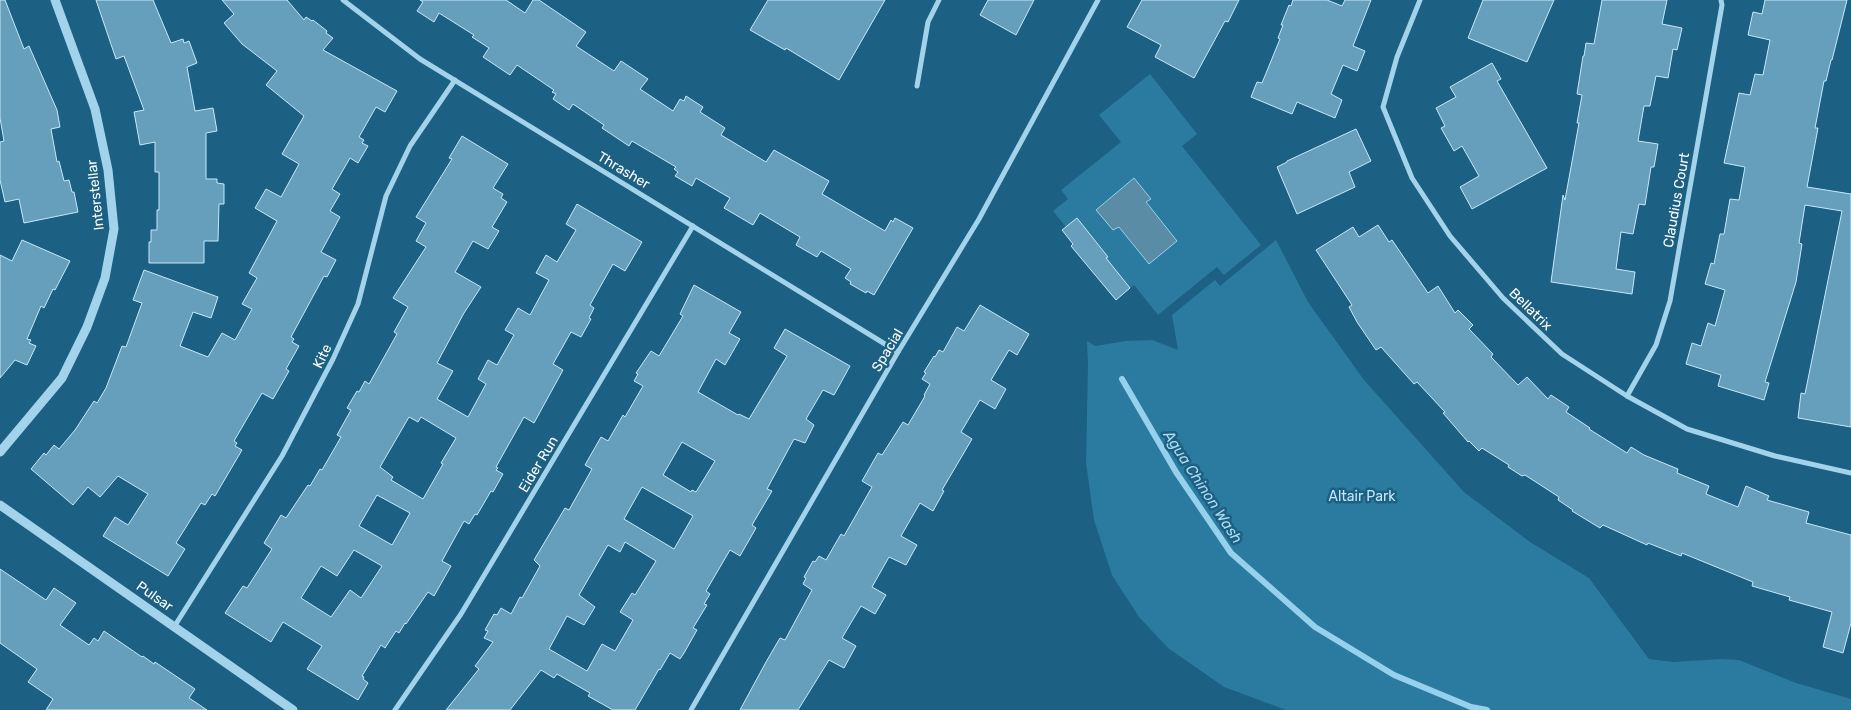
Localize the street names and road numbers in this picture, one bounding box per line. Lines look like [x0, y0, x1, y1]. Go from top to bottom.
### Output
street label: Thrasher [594, 148, 654, 193]
street label: Claudius Court [1660, 151, 1693, 249]
street label: Interstellar [83, 158, 108, 231]
street label: Bellatrix [1506, 285, 1556, 334]
street label: Spacial [868, 326, 907, 375]
street label: Kite [309, 341, 336, 371]
street label: Eider Run [515, 433, 562, 495]
street label: Pulsar [133, 578, 177, 616]

